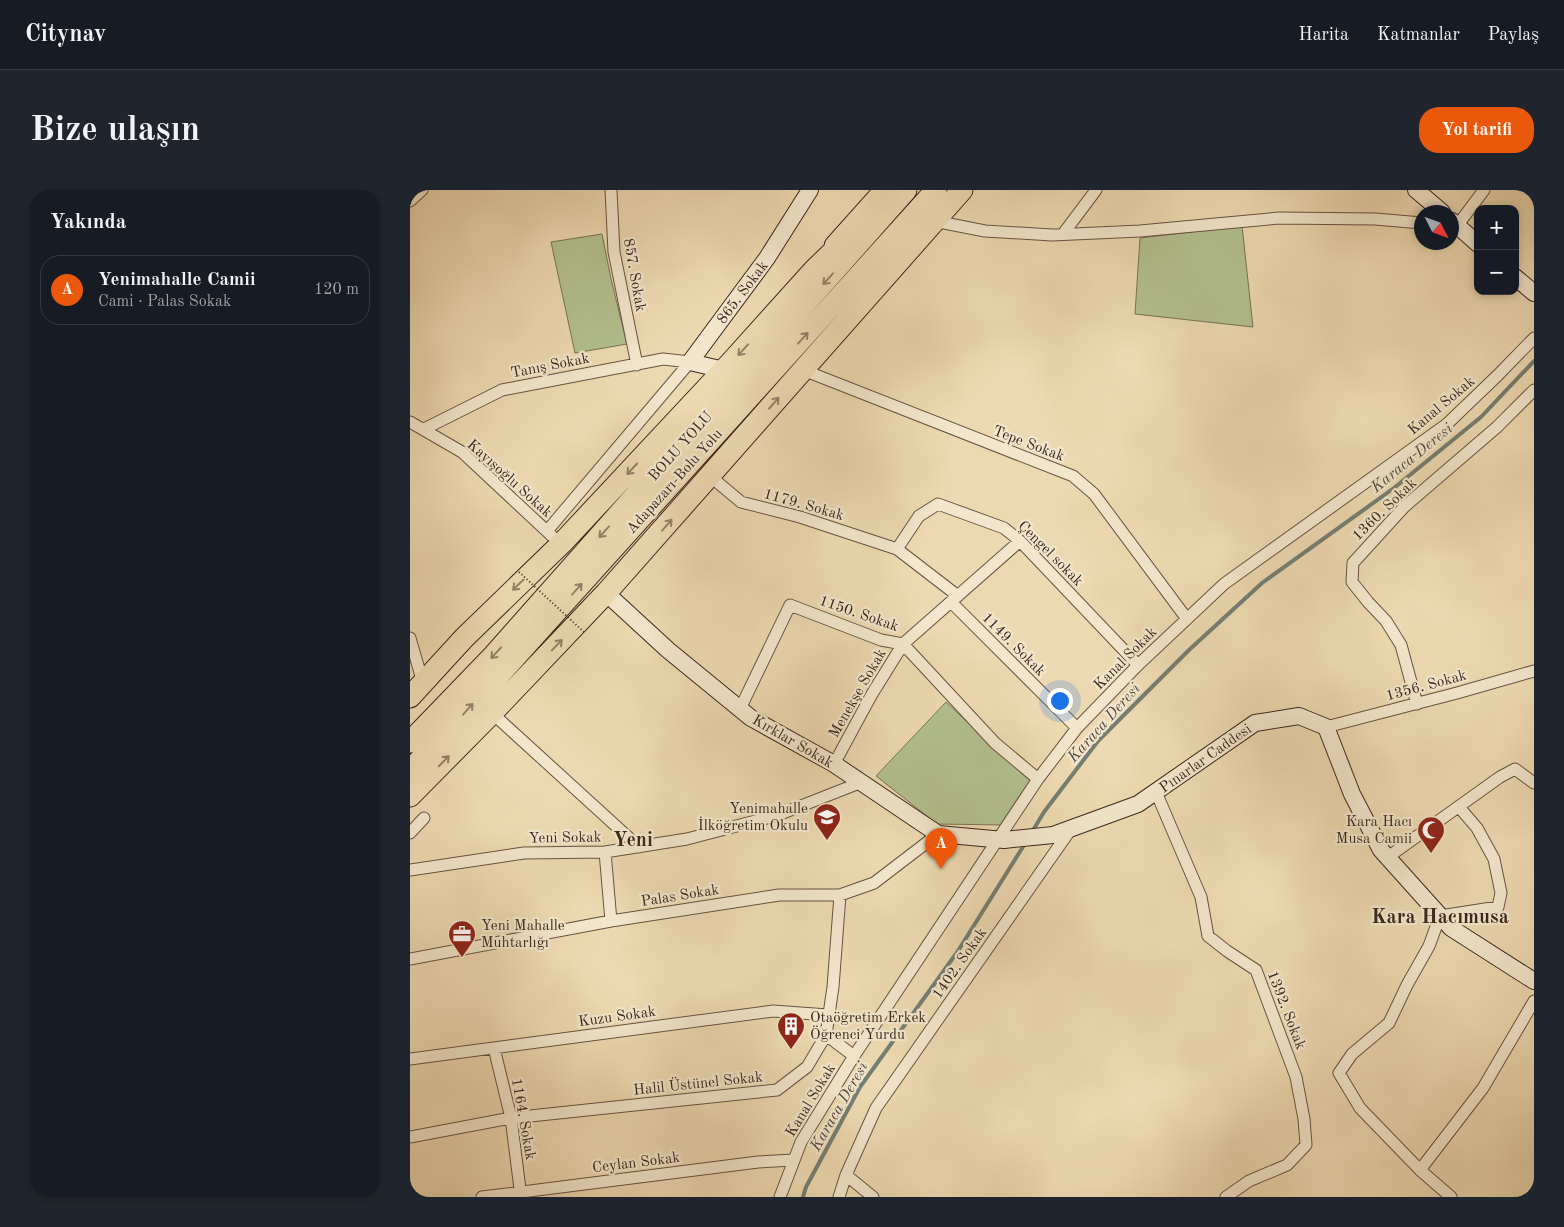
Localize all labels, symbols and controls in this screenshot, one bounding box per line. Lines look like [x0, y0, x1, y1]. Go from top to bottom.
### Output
text: Citynav [25, 23, 106, 47]
text: Harita [1298, 26, 1349, 44]
text: Katmanlar [1377, 26, 1460, 44]
text: Paylaş [1488, 26, 1539, 44]
button: Yol tarifi [1419, 107, 1534, 153]
text: Bize ulaşın [30, 113, 200, 148]
north arrow [1414, 205, 1459, 250]
map controls [1474, 205, 1519, 295]
button: + [1474, 205, 1519, 250]
text: Yakında [50, 212, 126, 233]
street label: 857. Sokak [620, 237, 647, 313]
button: − [1474, 250, 1519, 295]
street label: 865. Sokak [715, 259, 772, 327]
text: Yenimahalle Camii [98, 271, 256, 290]
one-way arrow [822, 272, 833, 285]
text: A [61, 282, 73, 298]
text: 120 m [314, 282, 359, 298]
text: Cami · Palas Sokak [98, 294, 231, 310]
one-way arrow [797, 332, 809, 345]
one-way arrow [737, 343, 748, 356]
street label: Tanış Sokak [510, 351, 591, 381]
street label: Kanal Sokak [1406, 374, 1478, 438]
one-way arrow [769, 396, 780, 409]
street label: BOLU YOLU [646, 409, 716, 485]
water label: Karaca Deresi [1368, 420, 1457, 497]
street label: Tepe Sokak [991, 424, 1066, 465]
street label: Adapazarı-Bolu Yolu [624, 427, 726, 537]
street label: Kayışoğlu Sokak [464, 437, 555, 521]
one-way arrow [626, 462, 638, 475]
street label: 1360. Sokak [1350, 476, 1420, 544]
street label: 1179. Sokak [762, 487, 846, 524]
one-way arrow [661, 518, 673, 531]
street label: Çengel sokak [1014, 519, 1086, 590]
one-way arrow [598, 525, 610, 538]
one-way arrow [512, 579, 525, 591]
one-way arrow [571, 582, 583, 595]
street label: 1150. Sokak [817, 594, 900, 635]
street label: 1149. Sokak [978, 610, 1048, 680]
street label: Kanal Sokak [1092, 625, 1161, 693]
one-way arrow [551, 638, 563, 651]
one-way arrow [490, 647, 502, 660]
street label: Menekşe Sokak [827, 647, 890, 741]
street label: 1356. Sokak [1384, 668, 1469, 704]
water label: Karaca Deresi [1064, 680, 1144, 767]
your location [1047, 688, 1073, 714]
one-way arrow [462, 703, 474, 716]
street label: Kırklar Sokak [749, 713, 836, 772]
street label: Pınarlar Caddesi [1157, 722, 1255, 796]
one-way arrow [438, 755, 450, 768]
place label: Yenimahalle İlköğretim Okulu [698, 802, 808, 834]
school or university icon: Yenimahalle İlköğretim Okulu [812, 802, 842, 841]
place label: Kara Hacı Musa Camii [1336, 815, 1412, 847]
mosque icon: Kara Hacı Musa Camii [1416, 815, 1446, 854]
pin: A [925, 828, 957, 869]
street label: Yeni Sokak [528, 830, 602, 847]
district label: Yeni [613, 831, 653, 851]
street label: Palas Sokak [640, 883, 721, 910]
district label: Kara Hacımusa [1371, 908, 1509, 928]
office icon: Yeni Mahalle Muhtarlığı [447, 919, 477, 958]
place label: Yeni Mahalle Muhtarlığı [481, 919, 565, 951]
street label: 1402. Sokak [930, 925, 990, 1002]
street label: 1392. Sokak [1264, 969, 1308, 1052]
street label: Kuzu Sokak [578, 1005, 657, 1030]
building icon: Otaöğretim Erkek Öğrenci Yurdu [776, 1011, 806, 1050]
place label: Otaöğretim Erkek Öğrenci Yurdu [810, 1011, 926, 1043]
water label: Karaca Deresi [807, 1059, 872, 1155]
street label: Kanal Sokak [784, 1061, 839, 1140]
street label: Halil Üstünel Sokak [632, 1067, 764, 1099]
street label: 1164. Sokak [508, 1077, 537, 1162]
street label: Ceylan Sokak [591, 1151, 681, 1176]

